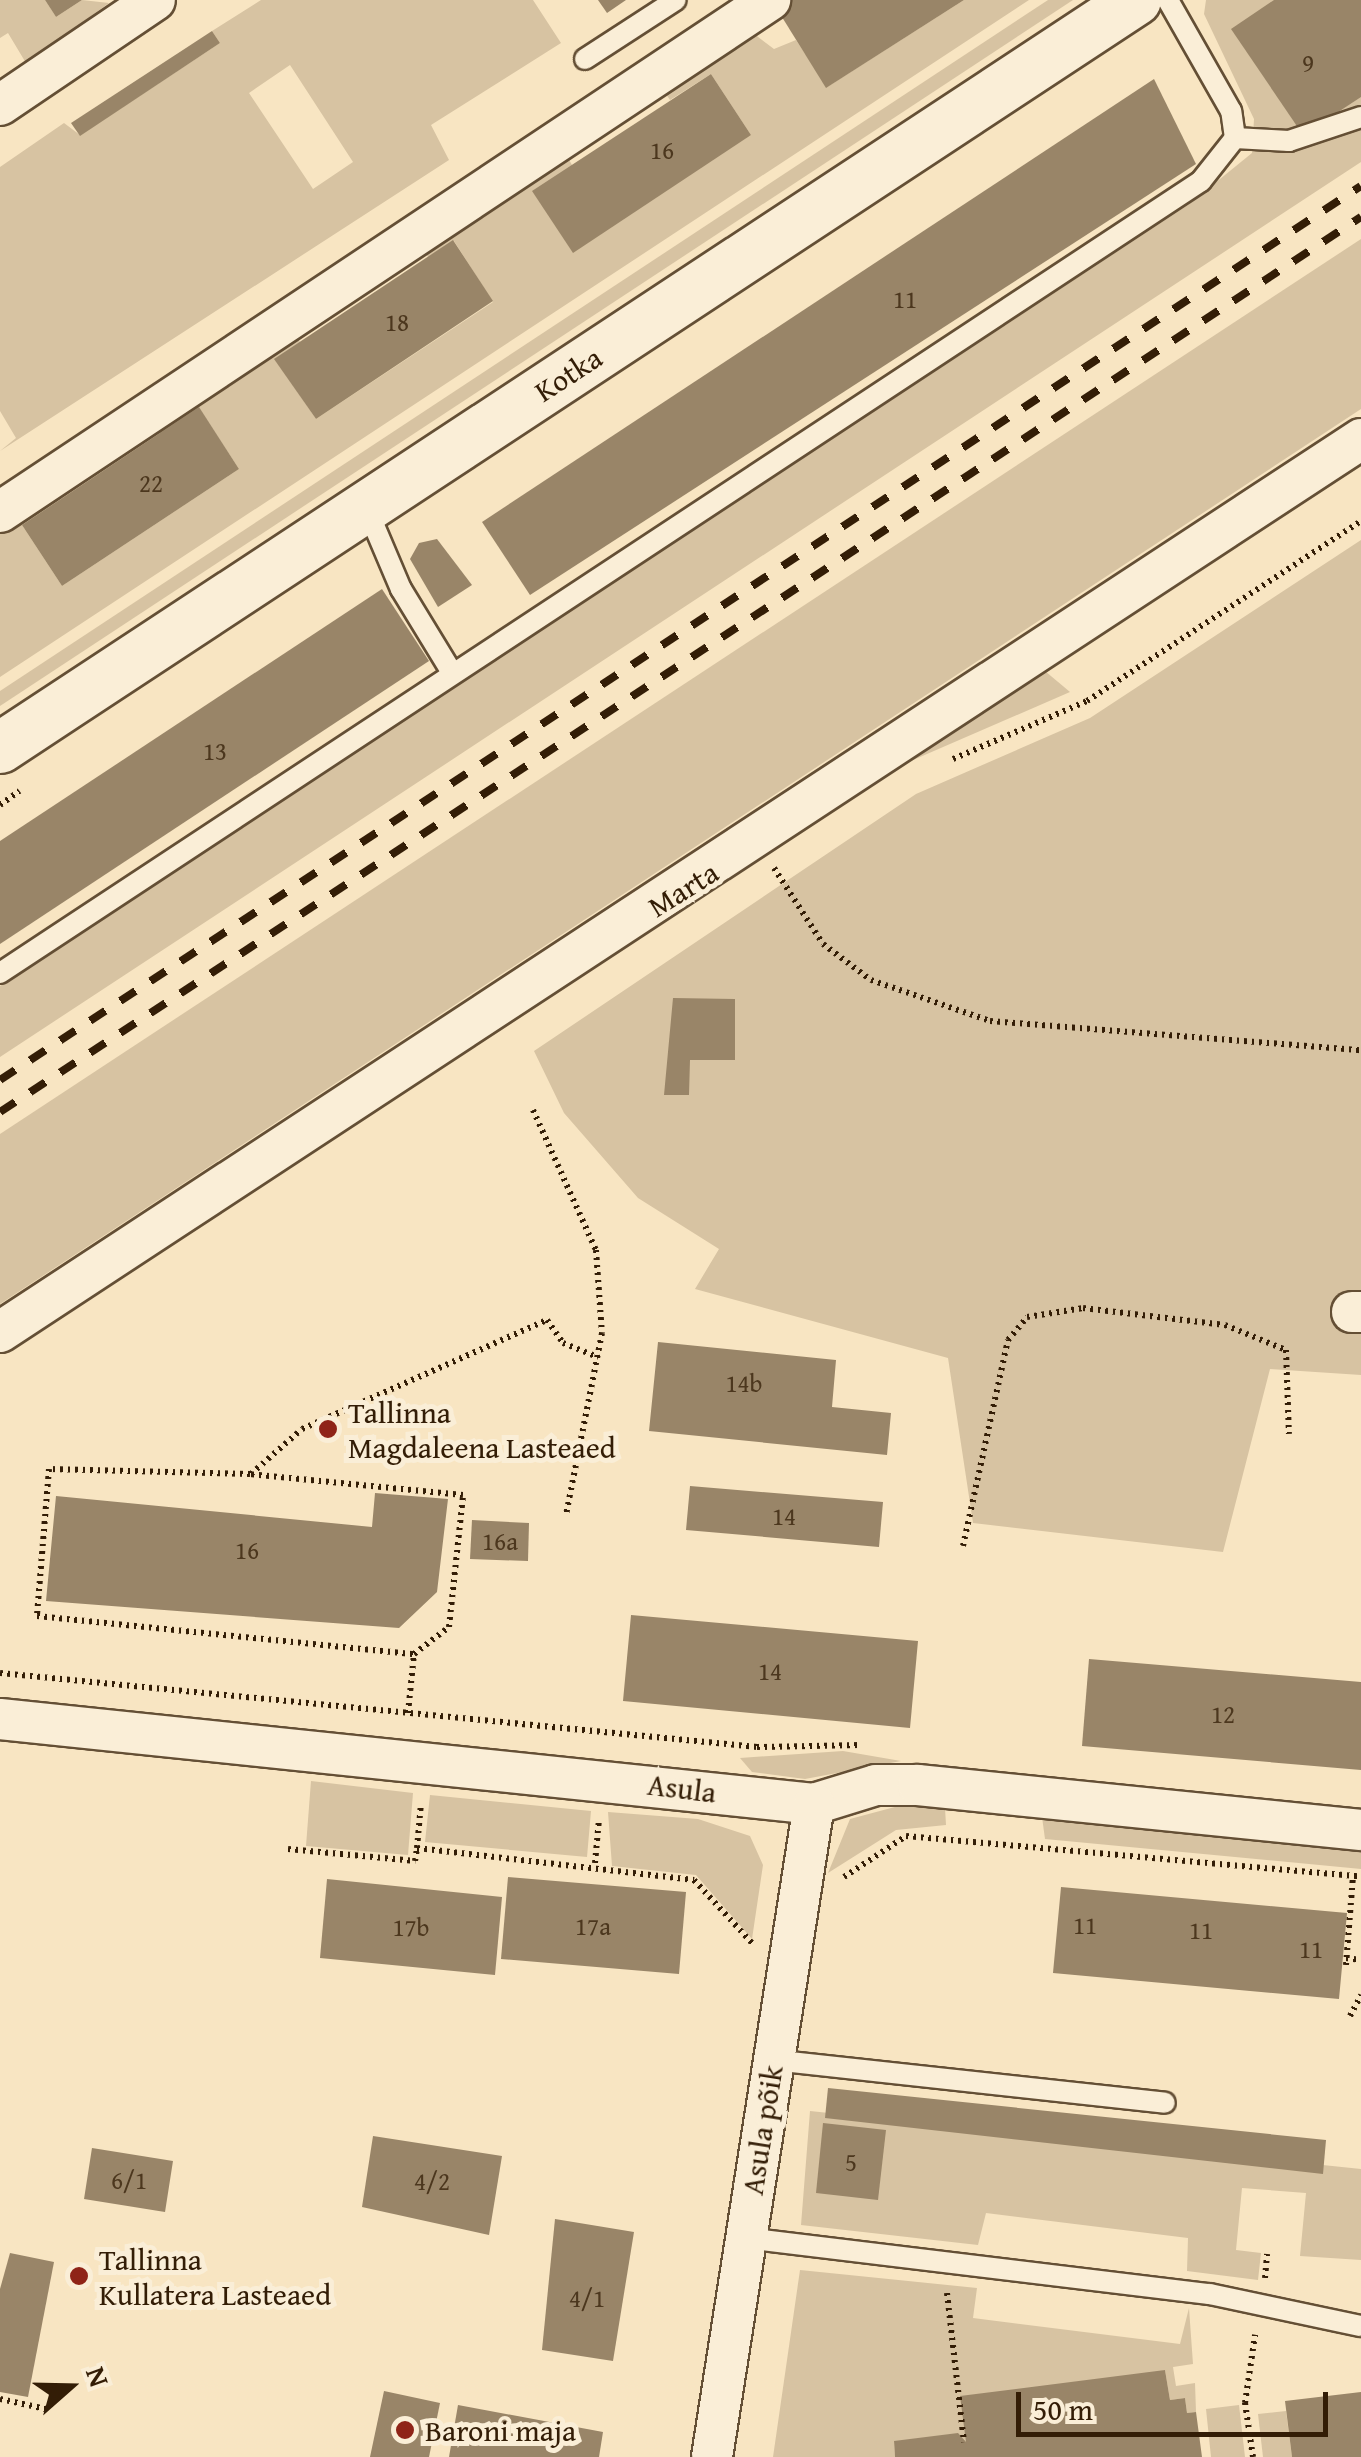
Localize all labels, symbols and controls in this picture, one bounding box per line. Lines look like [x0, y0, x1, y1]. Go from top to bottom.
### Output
house number: 9 [1302, 48, 1314, 78]
house number: 16 [650, 135, 674, 165]
house number: 11 [893, 284, 917, 314]
house number: 18 [385, 307, 409, 337]
street label: Kotka [528, 339, 608, 409]
house number: 22 [139, 468, 163, 498]
house number: 13 [203, 736, 227, 766]
street label: Marta [641, 854, 725, 924]
house number: 14b [725, 1368, 763, 1398]
place label: Tallinna Magdaleena Lasteaed [348, 1394, 616, 1464]
marker: Tallinna Magdaleena Lasteaed [317, 1418, 339, 1440]
house number: 14 [772, 1501, 796, 1531]
house number: 16a [482, 1526, 518, 1556]
house number: 16 [235, 1535, 259, 1565]
house number: 14 [758, 1656, 782, 1686]
house number: 12 [1211, 1699, 1235, 1729]
street label: Asula [646, 1766, 718, 1810]
house number: 11 [1073, 1910, 1097, 1940]
house number: 17a [575, 1911, 611, 1941]
house number: 17b [392, 1912, 430, 1942]
house number: 11 [1189, 1915, 1213, 1945]
house number: 11 [1299, 1934, 1323, 1964]
street label: Asula põik [734, 2063, 790, 2197]
house number: 5 [845, 2147, 857, 2177]
house number: 6/1 [111, 2165, 147, 2195]
house number: 4/2 [414, 2166, 450, 2196]
place label: Tallinna Kullatera Lasteaed [99, 2241, 331, 2312]
marker: Tallinna Kullatera Lasteaed [68, 2265, 90, 2287]
house number: 4/1 [569, 2283, 605, 2313]
north arrow [20, 2337, 120, 2437]
text: N [76, 2361, 121, 2392]
scale bar [1021, 2372, 1334, 2434]
text: 50 m [1033, 2387, 1093, 2431]
place label: Baroni maja [425, 2412, 576, 2448]
marker: Baroni maja [394, 2419, 416, 2441]

